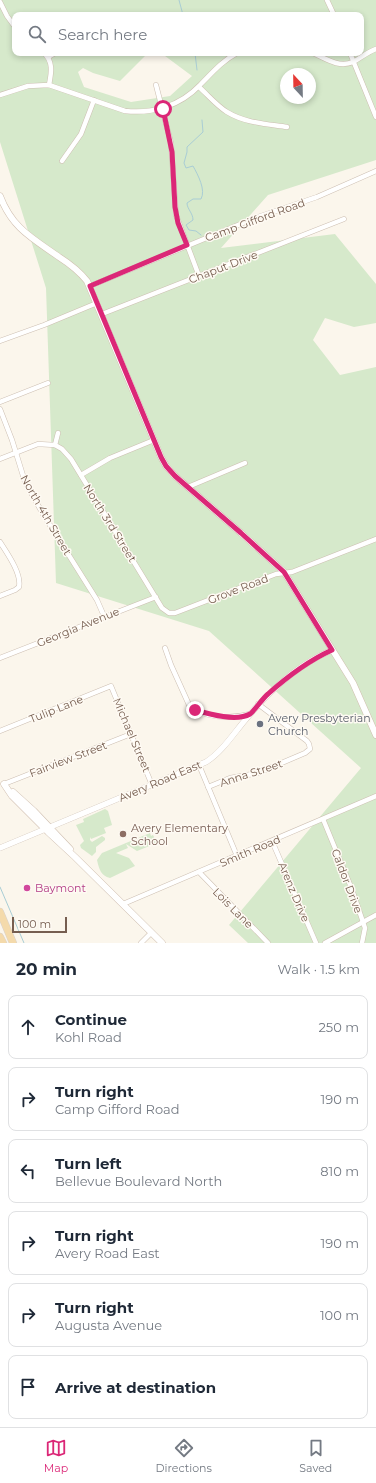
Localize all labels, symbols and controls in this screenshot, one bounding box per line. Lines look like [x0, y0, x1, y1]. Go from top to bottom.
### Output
search box [12, 12, 364, 56]
icon: search [26, 23, 48, 45]
text: Search here [58, 25, 147, 44]
north arrow [280, 68, 316, 104]
route start [154, 100, 172, 118]
street label: Camp Gifford Road [203, 195, 307, 245]
street label: Chaput Drive [187, 247, 260, 287]
street label: North 4th Street [17, 472, 75, 558]
street label: North 3rd Street [80, 481, 140, 565]
street label: Grove Road [206, 571, 270, 607]
street label: Georgia Avenue [35, 604, 122, 650]
street label: Tulip Lane [27, 692, 85, 726]
street label: Michael Street [110, 696, 154, 775]
route end [186, 701, 204, 719]
place label: Avery Presbyterian Church [268, 711, 371, 738]
marker: Avery Presbyterian Church [255, 719, 265, 729]
street label: Fairview Street [27, 738, 109, 780]
street label: Anna Street [218, 756, 285, 790]
street label: Avery Road East [117, 757, 204, 805]
place label: Avery Elementary School [131, 821, 228, 848]
marker: Avery Elementary School [118, 829, 128, 839]
street label: Smith Road [217, 832, 283, 870]
street label: Caldor Drive [328, 847, 366, 915]
street label: Arenz Drive [275, 860, 313, 924]
place label: Baymont [35, 881, 87, 895]
marker: Baymont [22, 883, 32, 893]
street label: Lois Lane [210, 885, 256, 931]
scale bar [12, 915, 67, 934]
text: 100 m [18, 917, 51, 931]
text: 20 min [16, 959, 77, 979]
text: Walk · 1.5 km [278, 961, 360, 977]
text: Continue [55, 1010, 127, 1029]
icon: ahead [17, 1016, 39, 1038]
text: 250 m [318, 1019, 359, 1035]
text: Kohl Road [55, 1029, 122, 1045]
text: Turn right [55, 1082, 134, 1101]
icon: right [17, 1088, 39, 1110]
text: 190 m [321, 1091, 359, 1107]
text: Camp Gifford Road [55, 1101, 179, 1117]
text: Turn left [55, 1154, 122, 1173]
icon: left [17, 1160, 39, 1182]
text: 810 m [320, 1163, 359, 1179]
text: Bellevue Boulevard North [55, 1173, 222, 1189]
text: Turn right [55, 1226, 134, 1245]
icon: right [17, 1232, 39, 1254]
text: 190 m [321, 1235, 359, 1251]
text: Avery Road East [55, 1245, 160, 1261]
text: Turn right [55, 1298, 134, 1317]
icon: right [17, 1304, 39, 1326]
text: 100 m [320, 1307, 359, 1323]
text: Augusta Avenue [55, 1317, 162, 1333]
icon: arrive [17, 1376, 39, 1398]
text: Arrive at destination [55, 1378, 216, 1397]
tab: Map [44, 1437, 68, 1475]
tab: Directions [156, 1437, 212, 1475]
tab: Saved [299, 1437, 332, 1475]

